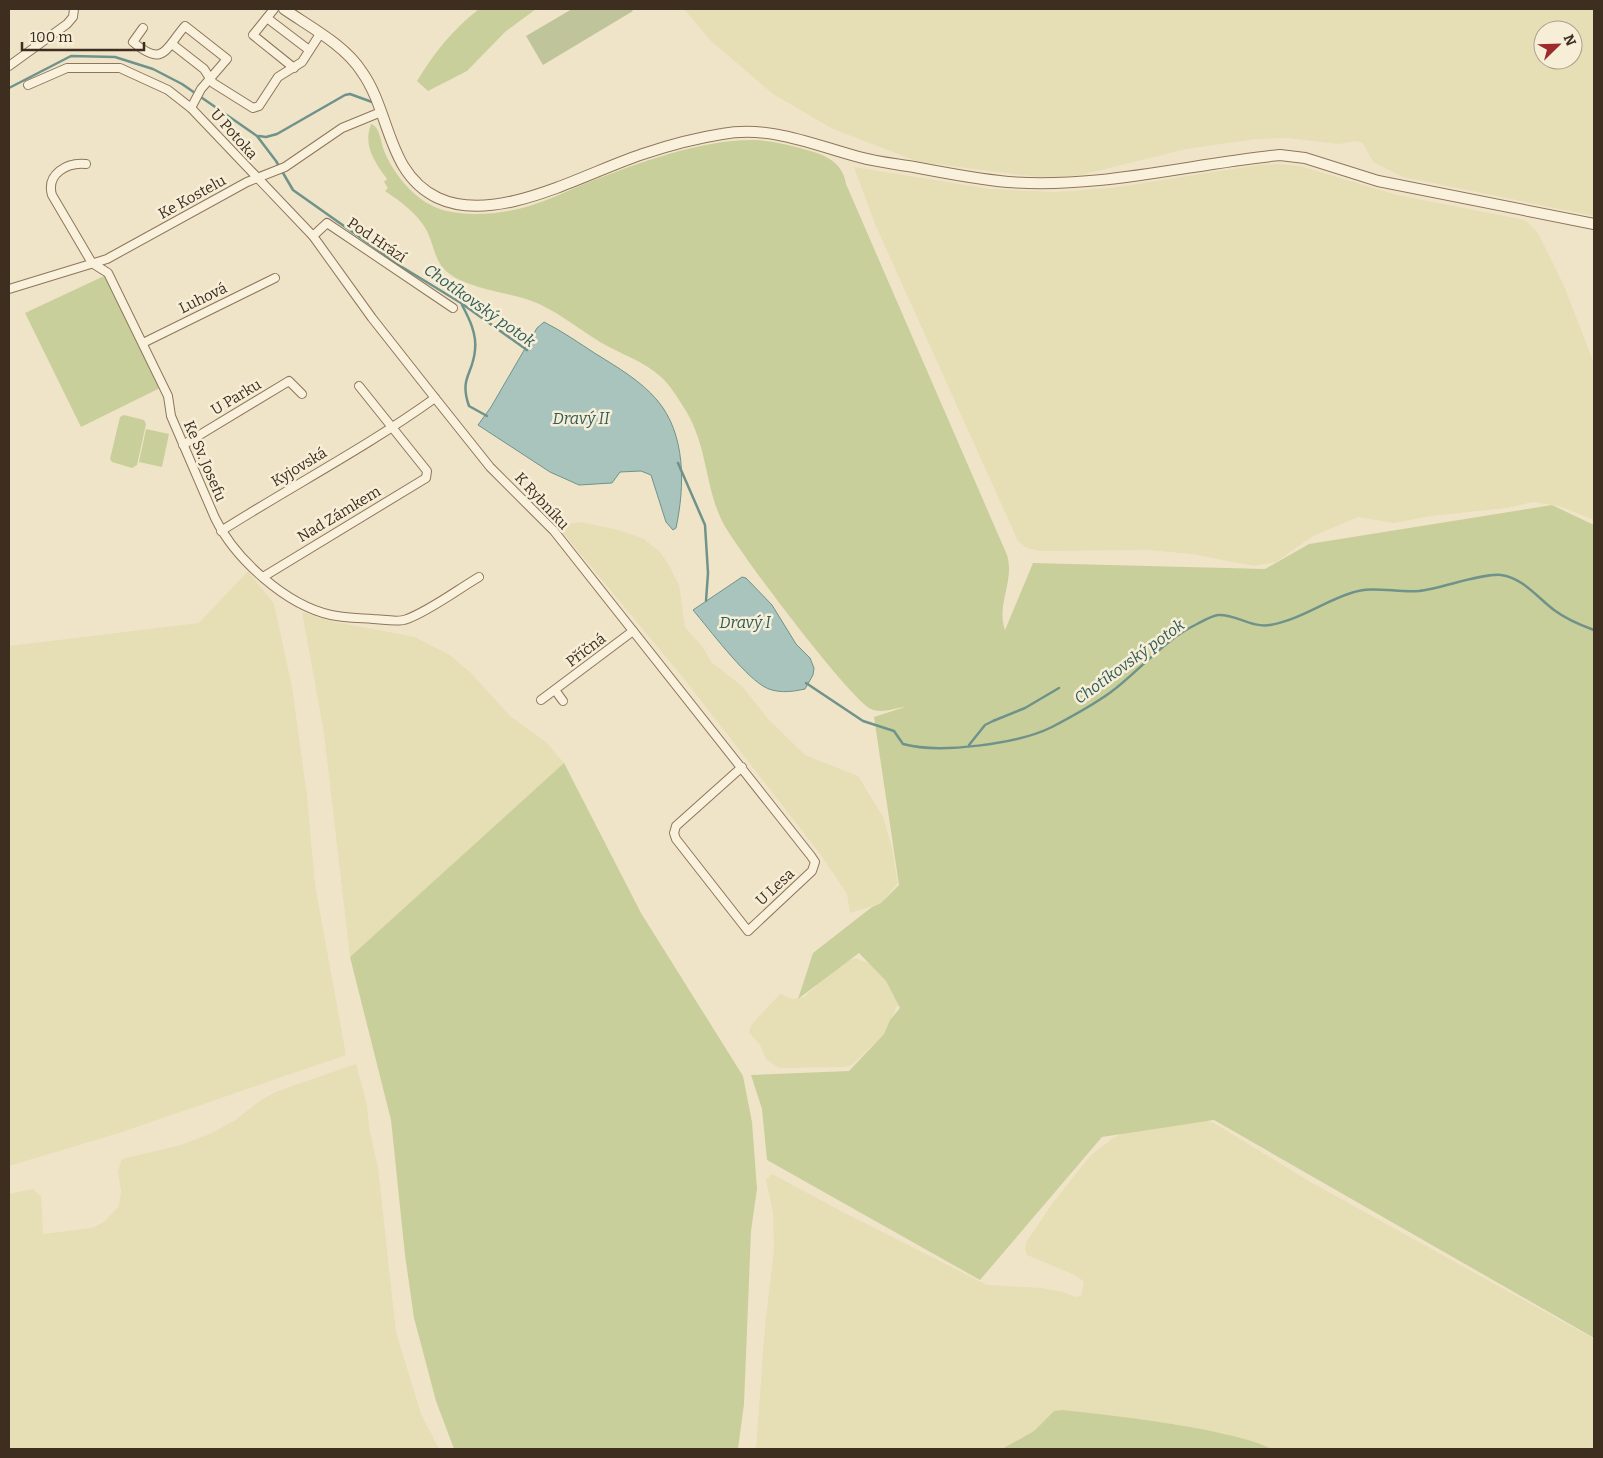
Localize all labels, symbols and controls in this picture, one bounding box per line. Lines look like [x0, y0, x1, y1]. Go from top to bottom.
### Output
scale bar [22, 20, 145, 52]
north arrow [1533, 20, 1583, 70]
text: 100 m [30, 28, 73, 46]
text: N [1560, 32, 1580, 49]
street label: U Potoka [207, 105, 261, 163]
street label: Ke Kostelu [155, 171, 229, 223]
street label: Pod Hrází [344, 214, 410, 267]
water label: Chotíkovský potok [420, 260, 539, 351]
street label: Luhová [176, 279, 230, 317]
street label: U Parku [208, 375, 264, 419]
water label: Dravý II [552, 409, 610, 428]
street label: Ke Sv. Josefu [180, 418, 230, 504]
street label: Kyjovská [268, 444, 330, 490]
street label: K Rybníku [511, 469, 573, 533]
street label: Nad Zámkem [294, 482, 385, 546]
water label: Dravý I [719, 613, 771, 632]
water label: Chotíkovský potok [1070, 615, 1188, 708]
street label: Příčná [563, 629, 609, 671]
street label: U Lesa [752, 865, 798, 909]

